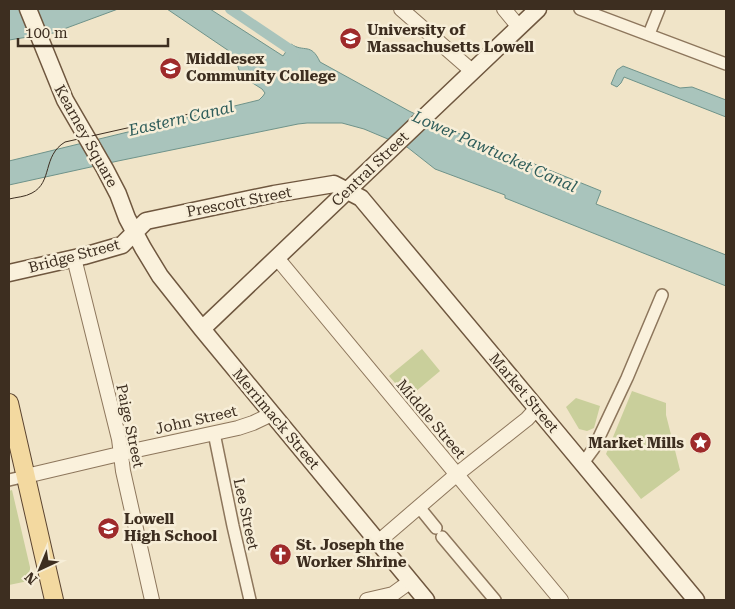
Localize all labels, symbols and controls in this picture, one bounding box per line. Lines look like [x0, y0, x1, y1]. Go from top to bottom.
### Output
scale bar [18, 15, 168, 47]
place label: University of Massachusetts Lowell [367, 21, 534, 56]
text: 100 m [25, 24, 68, 42]
school or university icon: University of Massachusetts Lowell [339, 27, 363, 51]
place label: Middlesex Community College [186, 50, 336, 85]
school or university icon: Middlesex Community College [158, 56, 182, 80]
street label: Kearney Square [50, 82, 122, 190]
water label: Eastern Canal [126, 97, 236, 140]
water label: Lower Pawtucket Canal [409, 106, 580, 196]
street label: Central Street [328, 128, 412, 210]
street label: Prescott Street [185, 183, 294, 221]
street label: Bridge Street [26, 235, 122, 277]
street label: Market Street [486, 350, 563, 437]
street label: Merrimack Street [229, 365, 324, 473]
street label: Middle Street [393, 376, 470, 463]
street label: Paige Street [112, 382, 148, 470]
street label: John Street [153, 402, 239, 438]
place icon: Market Mills [688, 431, 712, 455]
place label: Market Mills [588, 434, 684, 452]
street label: Lee Street [230, 477, 262, 552]
place label: Lowell High School [124, 510, 217, 545]
school or university icon: Lowell High School [96, 516, 120, 540]
place label: St. Joseph the Worker Shrine [296, 536, 407, 571]
church icon: St. Joseph the Worker Shrine [268, 542, 292, 566]
north arrow [15, 544, 65, 594]
text: N [21, 569, 40, 588]

